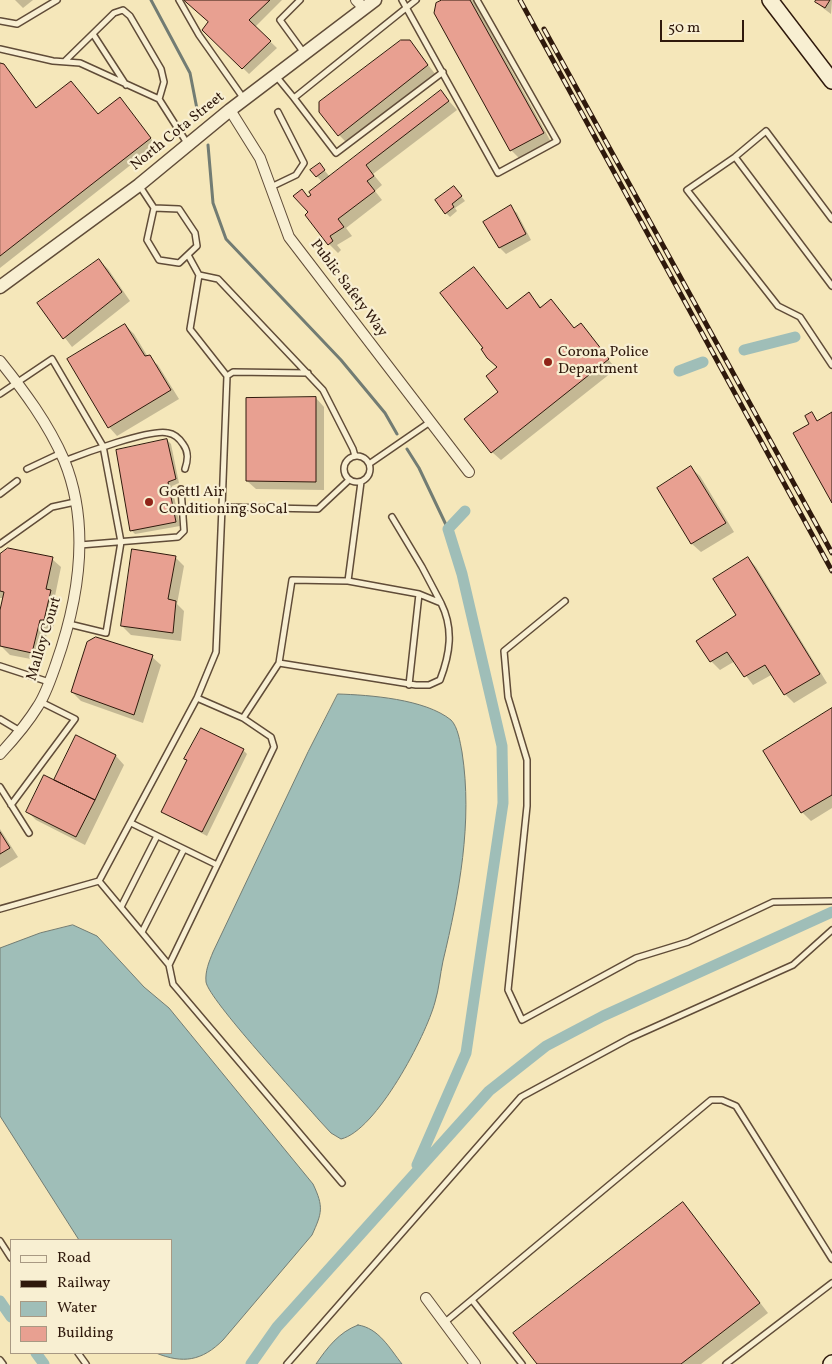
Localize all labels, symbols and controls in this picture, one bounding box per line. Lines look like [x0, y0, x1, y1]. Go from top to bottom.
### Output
scale bar [662, 10, 746, 42]
text: 50 m [668, 18, 700, 39]
street label: North Cota Street [127, 89, 229, 175]
street label: Public Safety Way [305, 237, 391, 341]
place label: Corona Police Department [558, 344, 649, 379]
marker: Corona Police Department [542, 356, 554, 368]
place label: Goettl Air Conditioning SoCal [159, 484, 288, 519]
marker: Goettl Air Conditioning SoCal [143, 496, 155, 508]
street label: Malloy Court [24, 595, 66, 683]
legend [10, 1239, 172, 1354]
text: Road [57, 1248, 91, 1269]
text: Railway [57, 1273, 110, 1294]
text: Water [57, 1298, 97, 1319]
text: Building [57, 1323, 113, 1344]

